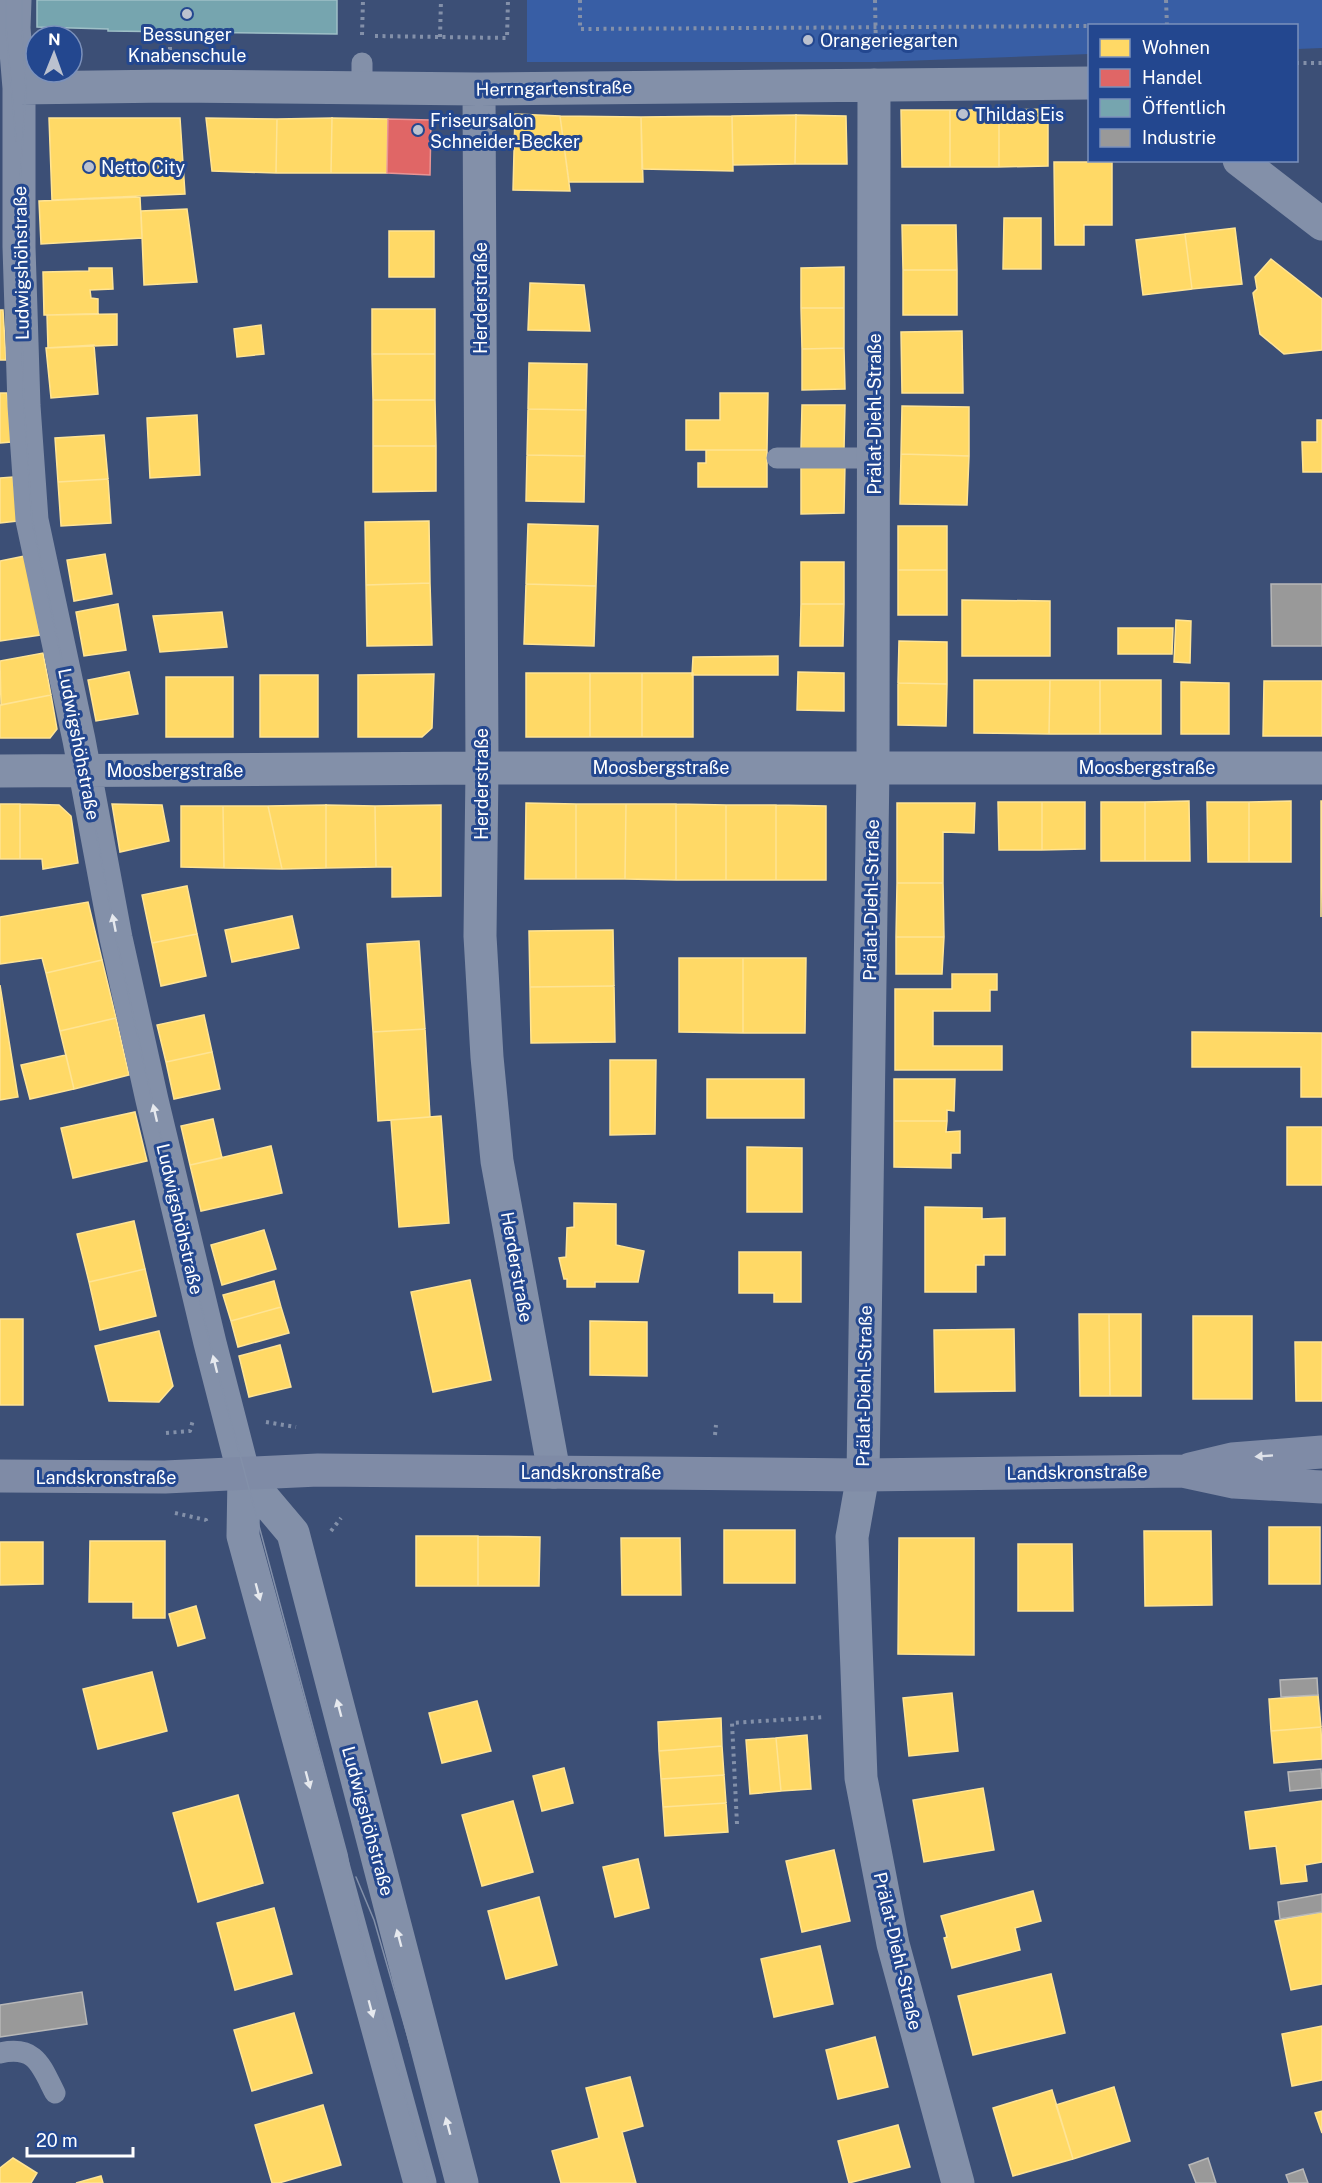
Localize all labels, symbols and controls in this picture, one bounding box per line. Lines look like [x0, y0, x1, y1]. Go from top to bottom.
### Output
marker: Bessunger Knabenschule [180, 7, 194, 21]
north arrow [24, 24, 84, 84]
place label: Bessunger Knabenschule [128, 24, 246, 66]
legend [1088, 24, 1298, 162]
text: N [48, 30, 61, 49]
place label: Orangeriegarten [820, 30, 958, 51]
marker: Orangeriegarten [801, 33, 815, 47]
text: Wohnen [1142, 37, 1210, 58]
text: Handel [1142, 67, 1202, 88]
street label: Herrngartenstraße [476, 76, 632, 100]
text: Öffentlich [1142, 96, 1226, 118]
place label: Thildas Eis [975, 104, 1064, 125]
marker: Thildas Eis [956, 107, 970, 121]
place label: Friseursalon Schneider-Becker [430, 110, 580, 152]
marker: Friseursalon Schneider-Becker [411, 123, 425, 137]
text: Industrie [1142, 127, 1216, 148]
place label: Netto City [101, 157, 185, 178]
marker: Netto City [82, 160, 96, 174]
street label: Ludwigshöhstraße [9, 186, 33, 340]
street label: Herderstraße [470, 242, 491, 354]
street label: Prälat-Diehl-Straße [864, 333, 885, 495]
street label: Ludwigshöhstraße [54, 666, 104, 822]
street label: Herderstraße [471, 728, 492, 840]
street label: Moosbergstraße [592, 757, 730, 778]
street label: Moosbergstraße [1078, 757, 1216, 778]
street label: Moosbergstraße [106, 760, 244, 781]
street label: Prälat-Diehl-Straße [859, 819, 883, 981]
one-way arrow [109, 913, 118, 932]
one-way arrow [150, 1104, 160, 1122]
street label: Ludwigshöhstraße [152, 1141, 208, 1297]
street label: Herderstraße [497, 1210, 537, 1324]
street label: Prälat-Diehl-Straße [852, 1305, 876, 1467]
one-way arrow [210, 1355, 220, 1373]
one-way arrow [1254, 1452, 1273, 1461]
street label: Landskronstraße [1006, 1460, 1148, 1484]
street label: Landskronstraße [520, 1462, 662, 1483]
street label: Landskronstraße [35, 1467, 177, 1488]
one-way arrow [253, 1583, 263, 1601]
one-way arrow [334, 1699, 343, 1717]
street label: Ludwigshöhstraße [338, 1744, 398, 1898]
one-way arrow [304, 1771, 314, 1790]
street label: Prälat-Diehl-Straße [870, 1870, 926, 2032]
one-way arrow [393, 1928, 403, 1947]
one-way arrow [367, 2000, 377, 2018]
one-way arrow [442, 2117, 452, 2136]
scale bar [27, 2120, 134, 2158]
text: 20 m [36, 2130, 78, 2151]

